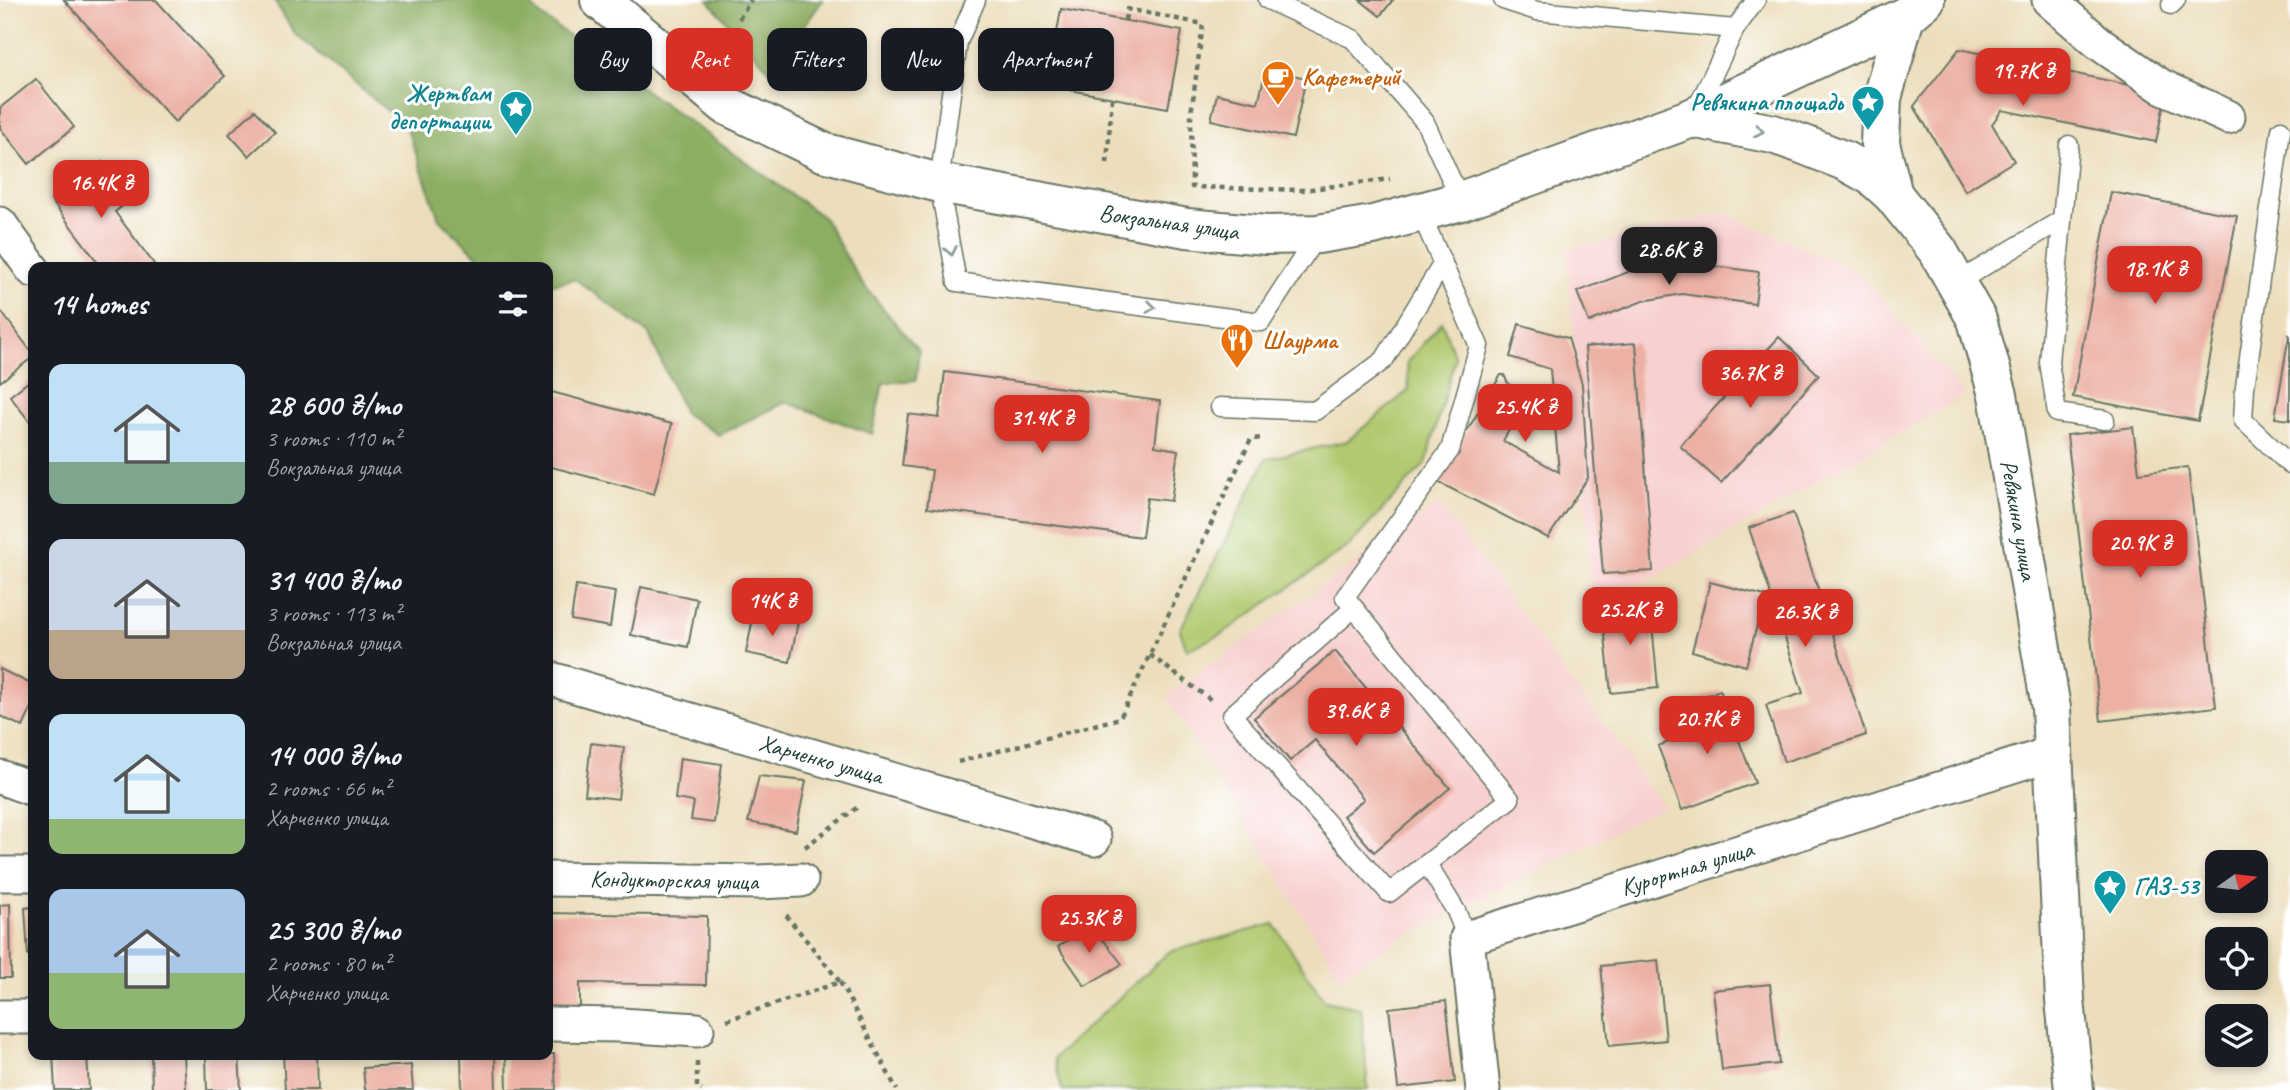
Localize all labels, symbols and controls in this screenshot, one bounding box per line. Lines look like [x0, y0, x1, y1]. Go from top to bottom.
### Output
chip: Buy [574, 28, 652, 91]
chip: Rent [666, 28, 753, 91]
chip: Filters [767, 28, 867, 91]
chip: New [881, 28, 964, 91]
chip: Apartment [978, 28, 1114, 91]
pin: 19.7K ₴ [1958, 48, 2088, 108]
text: 19.7K ₴ [1991, 56, 2055, 85]
cafe icon: Кафетерий [1259, 58, 1297, 107]
place label: Кафетерий [1302, 62, 1402, 92]
place label: Жертвам депортации [389, 78, 493, 136]
place icon: Ревякина площадь [1849, 83, 1887, 132]
place label: Ревякина площадь [1690, 87, 1845, 117]
place icon: Жертвам депортации [497, 88, 535, 137]
one-way arrow [1753, 123, 1765, 138]
pin: 16.4K ₴ [36, 160, 166, 220]
text: 16.4K ₴ [69, 168, 133, 197]
street label: Вокзальная улица [1097, 197, 1242, 247]
pin: 28.6K ₴ [1604, 228, 1734, 287]
text: 28.6K ₴ [1637, 235, 1701, 264]
one-way arrow [943, 245, 958, 256]
pin: 18.1K ₴ [2090, 246, 2220, 306]
text: 18.1K ₴ [2123, 254, 2187, 283]
text: 14 homes [49, 285, 147, 323]
icon: filters [494, 285, 532, 323]
one-way arrow [1145, 300, 1157, 315]
restaurant icon: Шаурма [1218, 321, 1256, 370]
place label: Шаурма [1262, 325, 1340, 355]
pin: 36.7K ₴ [1685, 350, 1815, 410]
text: 36.7K ₴ [1718, 358, 1782, 387]
pin: 25.4K ₴ [1460, 384, 1590, 444]
text: 28 600 ₴/mo [266, 386, 401, 424]
icon: home [105, 392, 189, 476]
text: 25.4K ₴ [1493, 392, 1557, 421]
pin: 31.4K ₴ [977, 396, 1107, 455]
text: 31.4K ₴ [1010, 403, 1074, 432]
text: 3 rooms · 110 m² [266, 424, 401, 453]
text: Вокзальная улица [266, 453, 401, 482]
street label: Ревякина улица [1994, 458, 2045, 584]
pin: 20.9K ₴ [2075, 520, 2205, 580]
text: 20.9K ₴ [2108, 528, 2172, 557]
text: 31 400 ₴/mo [266, 561, 400, 599]
icon: home [105, 567, 189, 651]
pin: 14K ₴ [723, 578, 821, 638]
text: 14K ₴ [748, 586, 796, 615]
pin: 25.2K ₴ [1565, 588, 1695, 647]
pin: 26.3K ₴ [1740, 590, 1870, 649]
text: 25.2K ₴ [1598, 595, 1662, 624]
text: 26.3K ₴ [1773, 597, 1837, 626]
text: 3 rooms · 113 m² [266, 599, 401, 628]
text: Вокзальная улица [266, 628, 401, 657]
pin: 39.6K ₴ [1291, 688, 1421, 748]
text: 39.6K ₴ [1324, 696, 1388, 725]
pin: 20.7K ₴ [1642, 696, 1772, 756]
text: 20.7K ₴ [1675, 704, 1739, 733]
street label: Харченко улица [756, 727, 888, 792]
text: 14 000 ₴/mo [266, 736, 400, 774]
icon: home [105, 742, 189, 826]
text: 2 rooms · 66 m² [266, 774, 390, 803]
text: Харченко улица [266, 803, 388, 832]
street label: Курортная улица [1617, 833, 1758, 902]
north arrow [2205, 850, 2268, 914]
map controls [2205, 850, 2268, 1067]
street label: Кондукторская улица [590, 864, 760, 896]
place icon: ГАЗ-53 [2091, 867, 2129, 916]
place label: ГАЗ-53 [2134, 871, 2201, 901]
pin: 25.3K ₴ [1024, 895, 1154, 955]
text: 25.3K ₴ [1057, 903, 1121, 932]
text: 25 300 ₴/mo [266, 911, 400, 949]
icon: home [105, 917, 189, 1001]
button: locate [2205, 927, 2268, 990]
text: 2 rooms · 80 m² [266, 949, 390, 978]
text: Харченко улица [266, 978, 388, 1007]
button: layers [2205, 1004, 2268, 1067]

